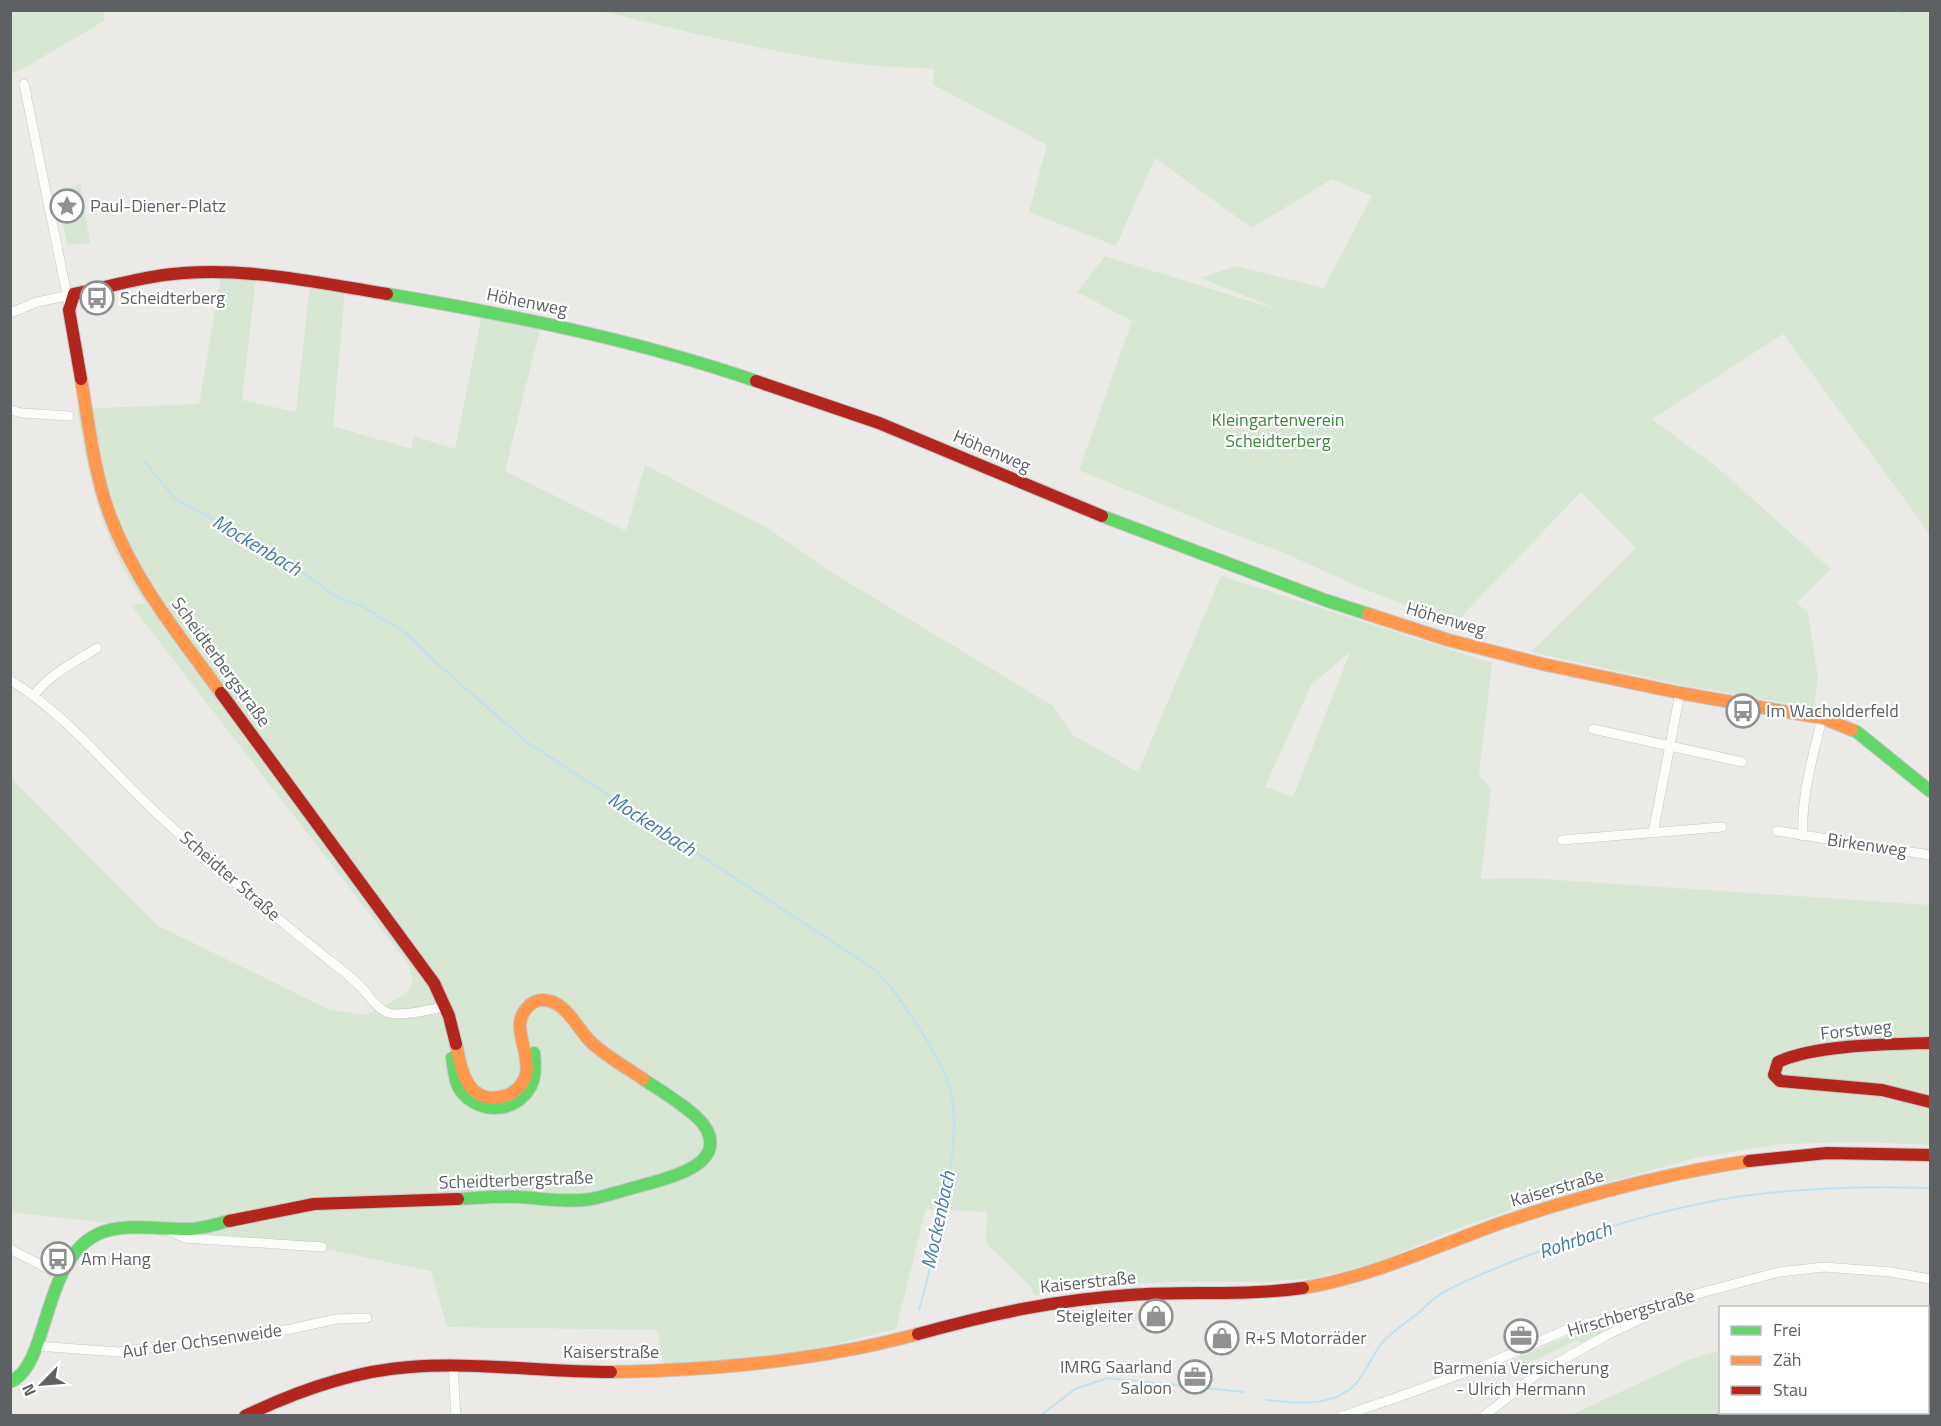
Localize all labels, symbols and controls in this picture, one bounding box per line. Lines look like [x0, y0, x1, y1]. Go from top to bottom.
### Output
place icon: Paul-Diener-Platz [49, 188, 85, 224]
place label: Paul-Diener-Platz [90, 192, 226, 219]
bus stop icon: Scheidterberg [79, 280, 115, 316]
street label: Höhenweg [484, 280, 570, 323]
place label: Scheidterberg [120, 284, 225, 311]
park label: Kleingartenverein Scheidterberg [1212, 406, 1344, 454]
street label: Höhenweg [949, 422, 1035, 479]
water label: Mockenbach [207, 506, 309, 584]
street label: Scheidterbergstraße [165, 591, 278, 732]
street label: Höhenweg [1403, 594, 1489, 643]
bus stop icon: Im Wacholderfeld [1725, 693, 1761, 729]
place label: Im Wacholderfeld [1766, 697, 1899, 724]
water label: Mockenbach [602, 784, 703, 864]
street label: Scheidter Straße [174, 824, 287, 927]
street label: Birkenweg [1825, 826, 1909, 863]
street label: Forstweg [1819, 1012, 1893, 1047]
street label: Kaiserstraße [1507, 1161, 1607, 1214]
street label: Scheidterbergstraße [438, 1163, 594, 1196]
water label: Mockenbach [912, 1167, 963, 1272]
water label: Rohrbach [1534, 1212, 1617, 1266]
bus stop icon: Am Hang [40, 1241, 76, 1277]
place label: Am Hang [81, 1245, 151, 1272]
street label: Kaiserstraße [1039, 1263, 1137, 1300]
street label: Hirschbergstraße [1564, 1281, 1698, 1344]
shop icon: Steigleiter [1138, 1298, 1174, 1334]
place label: Steigleiter [1056, 1302, 1133, 1329]
legend [1719, 1306, 1929, 1414]
street label: Auf der Ochsenweide [120, 1316, 283, 1365]
text: Frei [1773, 1316, 1801, 1343]
office icon: Barmenia Versicherung - Ulrich Hermann [1503, 1318, 1539, 1354]
shop icon: R+S Motorräder [1204, 1320, 1240, 1356]
place label: R+S Motorräder [1245, 1324, 1366, 1351]
street label: Kaiserstraße [563, 1338, 659, 1365]
text: Zäh [1773, 1346, 1801, 1373]
place label: IMRG Saarland Saloon [1060, 1353, 1172, 1401]
north arrow [12, 1354, 72, 1414]
place label: Barmenia Versicherung - Ulrich Hermann [1433, 1354, 1609, 1402]
office icon: IMRG Saarland Saloon [1177, 1359, 1213, 1395]
text: Stau [1773, 1376, 1808, 1403]
text: N [15, 1380, 42, 1400]

